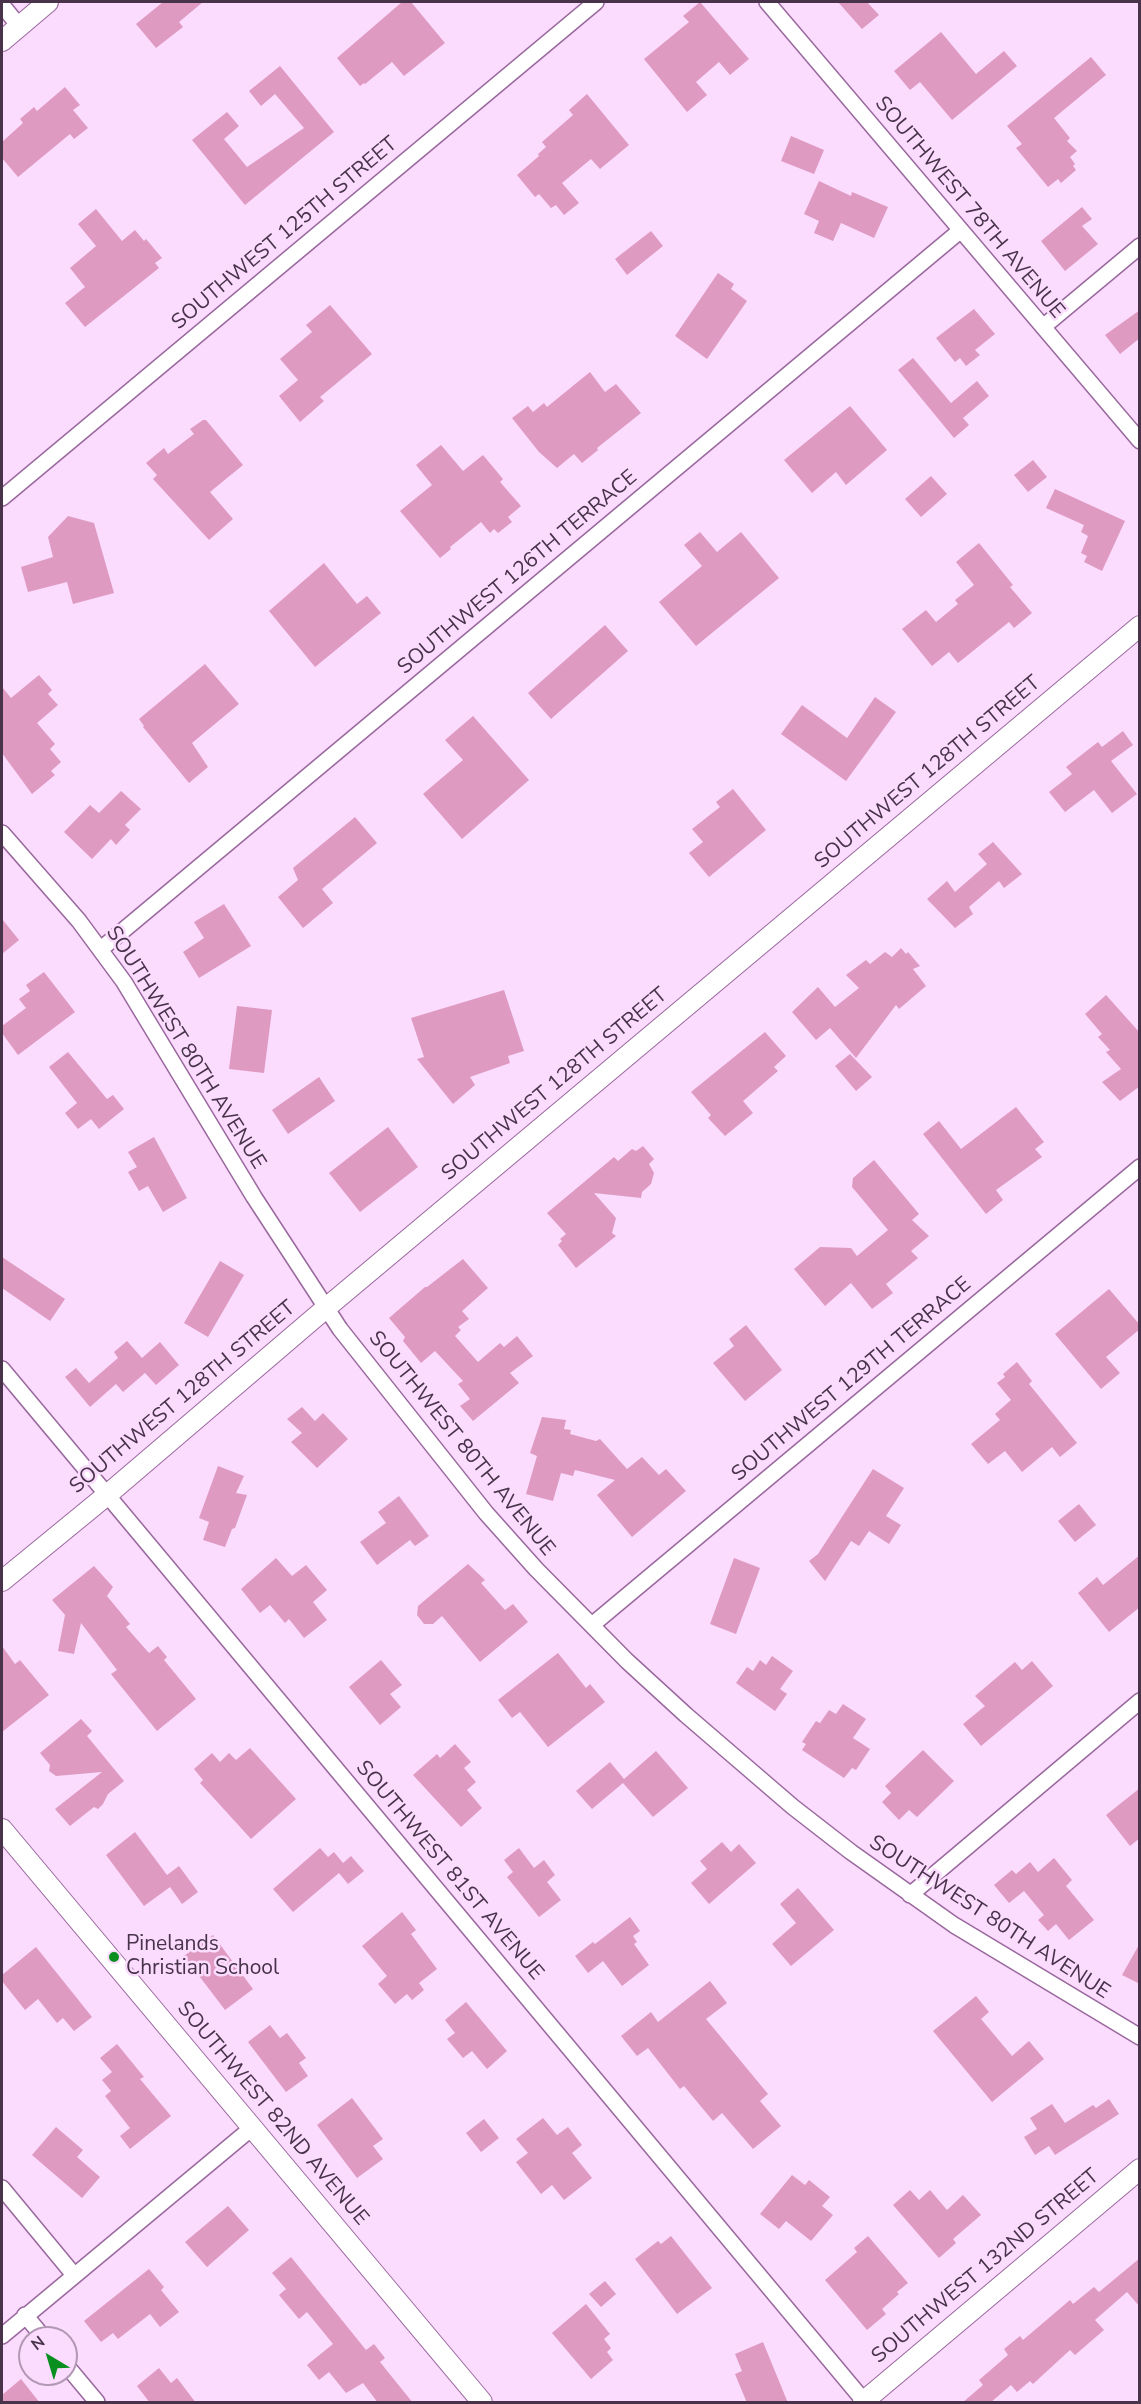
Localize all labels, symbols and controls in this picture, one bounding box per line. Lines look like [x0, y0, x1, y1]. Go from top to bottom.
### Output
street label: SOUTHWEST 78TH AVENUE [869, 92, 1069, 324]
street label: SOUTHWEST 125TH STREET [167, 132, 403, 336]
street label: SOUTHWEST 126TH TERRACE [393, 465, 643, 681]
street label: SOUTHWEST 128TH STREET [810, 671, 1046, 875]
street label: SOUTHWEST 80TH AVENUE [100, 922, 270, 1174]
street label: SOUTHWEST 128TH STREET [437, 983, 673, 1187]
street label: SOUTHWEST 129TH TERRACE [727, 1272, 977, 1488]
street label: SOUTHWEST 128TH STREET [65, 1296, 301, 1500]
street label: SOUTHWEST 80TH AVENUE [363, 1327, 559, 1561]
street label: SOUTHWEST 81ST AVENUE [350, 1756, 548, 1986]
street label: SOUTHWEST 80TH AVENUE [864, 1831, 1114, 2005]
place label: Pinelands Christian School [126, 1932, 279, 1982]
marker: Pinelands Christian School [107, 1950, 121, 1964]
street label: SOUTHWEST 82ND AVENUE [171, 1997, 373, 2231]
street label: SOUTHWEST 132ND STREET [867, 2164, 1105, 2370]
north arrow [18, 2326, 78, 2386]
text: N [27, 2331, 50, 2356]

